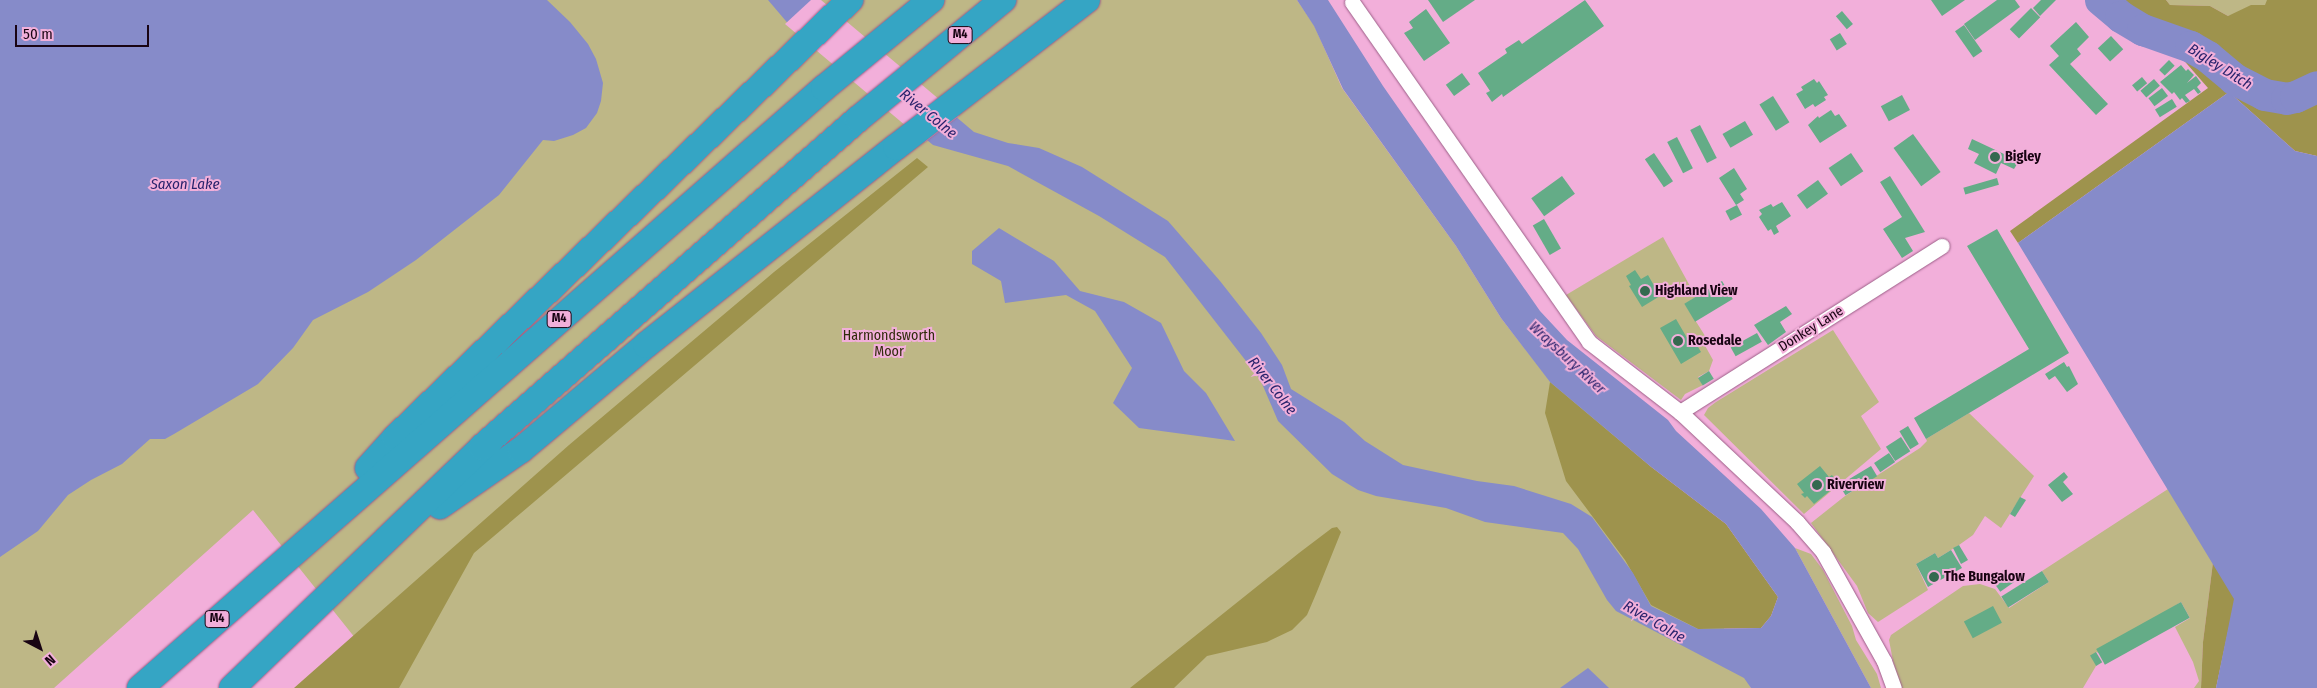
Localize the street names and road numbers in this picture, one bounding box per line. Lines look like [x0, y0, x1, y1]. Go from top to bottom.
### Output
road number: M4 [948, 26, 972, 44]
street label: Donkey Lane [1776, 303, 1846, 355]
road number: M4 [546, 310, 572, 328]
road number: M4 [204, 610, 230, 628]

